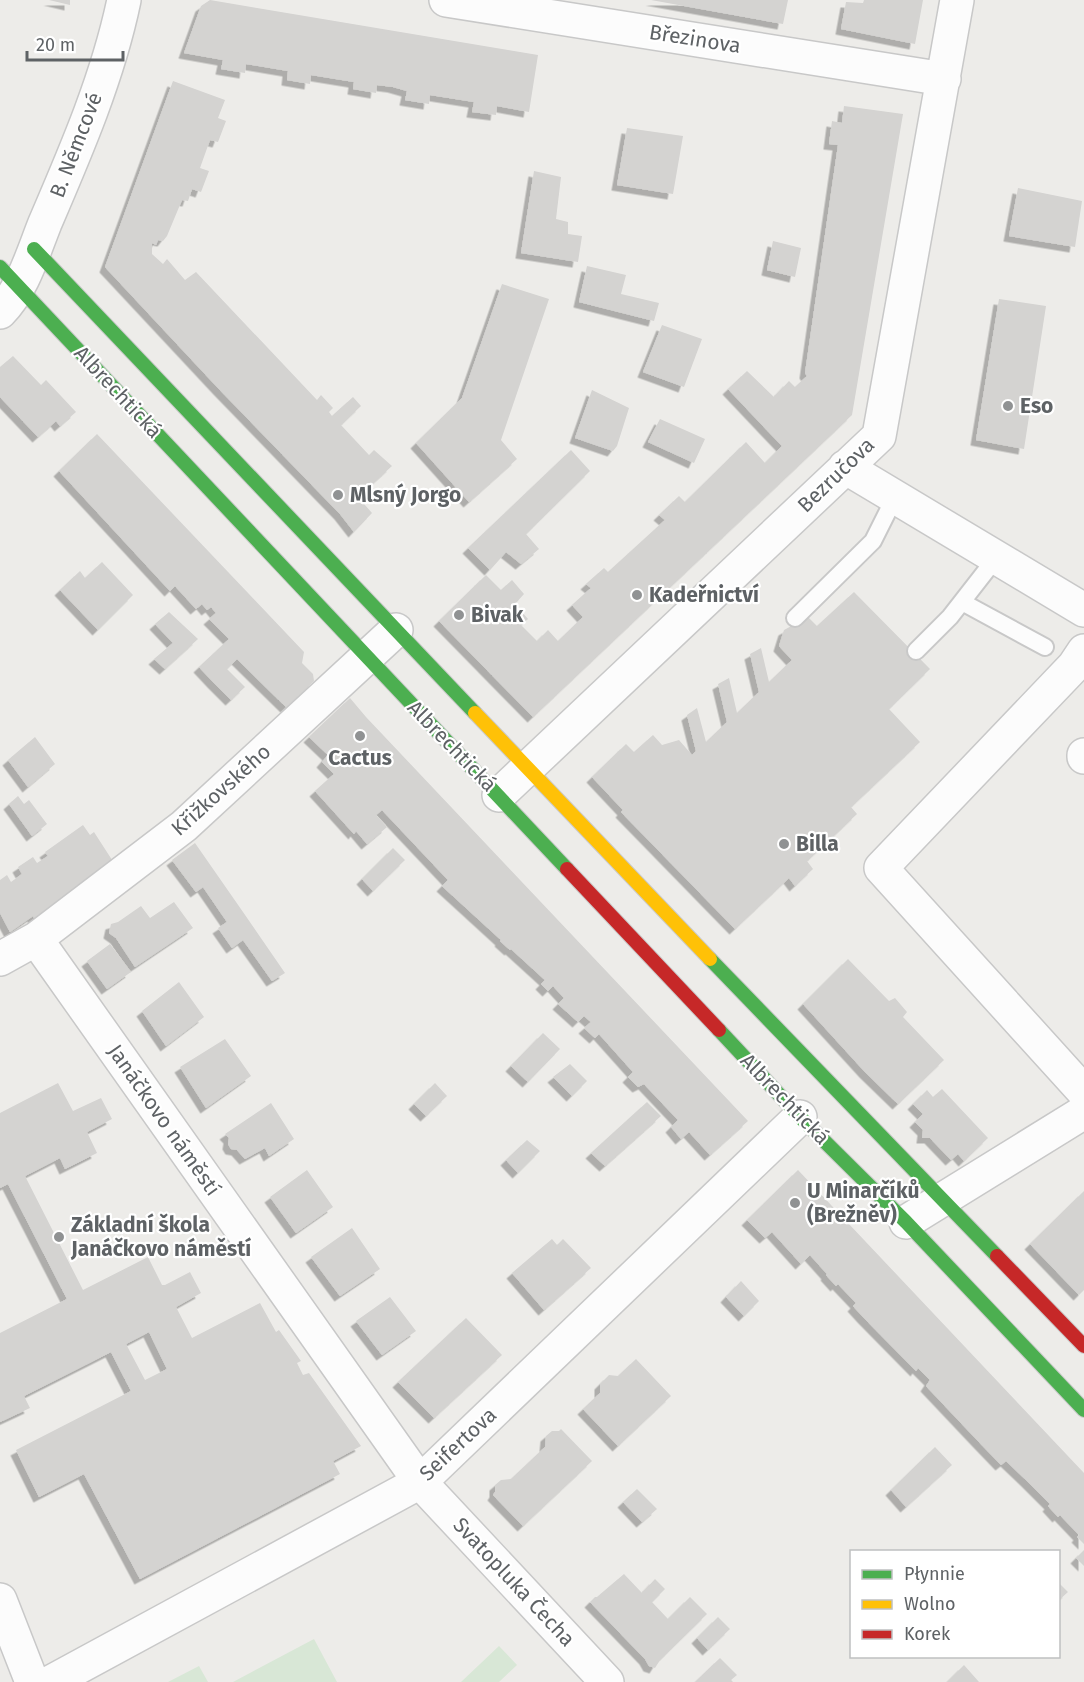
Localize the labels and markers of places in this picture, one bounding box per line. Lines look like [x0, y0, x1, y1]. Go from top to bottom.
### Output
place label: Eso [1020, 393, 1053, 419]
marker: Eso [1001, 399, 1015, 413]
place label: Mlsný Jorgo [350, 482, 461, 508]
marker: Mlsný Jorgo [331, 488, 345, 502]
place label: Kadeřnictví [649, 582, 759, 608]
marker: Kadeřnictví [630, 588, 644, 602]
place label: Bivak [471, 602, 524, 628]
marker: Bivak [452, 608, 466, 622]
marker: Cactus [353, 729, 367, 743]
place label: Cactus [328, 745, 392, 771]
place label: Billa [796, 831, 839, 857]
marker: Billa [777, 837, 791, 851]
place label: U Minarčíků (Brežněv) [807, 1178, 919, 1228]
marker: U Minarčíků (Brežněv) [788, 1196, 802, 1210]
place label: Základní škola Janáčkovo náměstí [70, 1212, 251, 1262]
marker: Základní škola Janáčkovo náměstí [52, 1230, 66, 1244]

